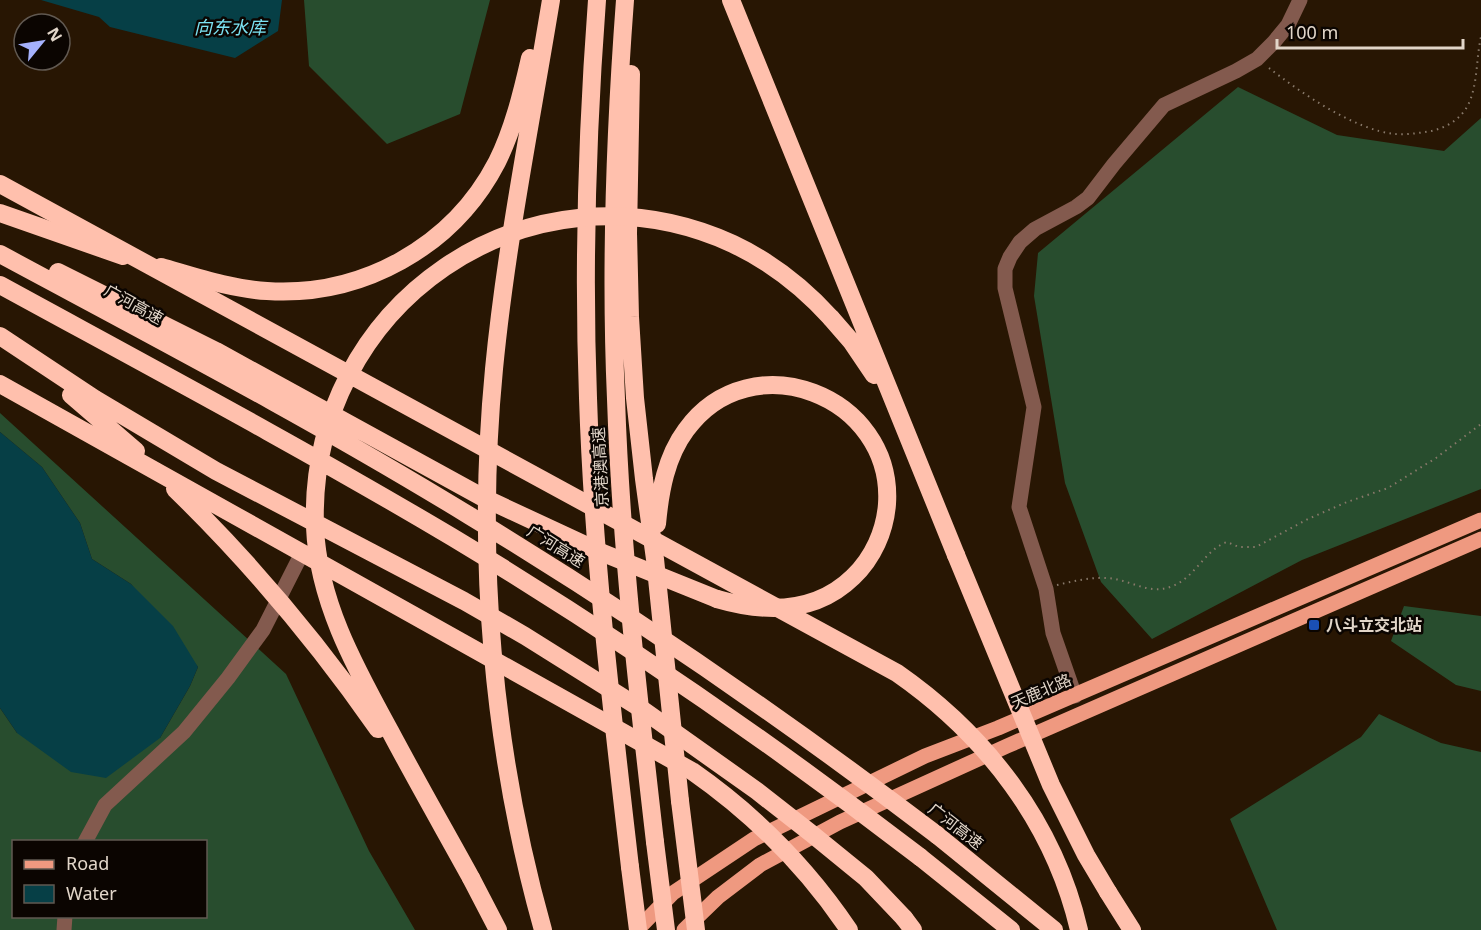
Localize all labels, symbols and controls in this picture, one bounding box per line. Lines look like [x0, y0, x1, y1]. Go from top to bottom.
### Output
north arrow [12, 12, 72, 72]
scale bar [1277, 12, 1463, 50]
water label: 向东水库 [194, 15, 269, 39]
text: 100 m [1286, 20, 1338, 44]
text: N [42, 23, 68, 46]
street label: 广河高速 [101, 279, 167, 329]
street label: 京港澳高速 [587, 426, 613, 508]
street label: 广河高速 [523, 520, 589, 572]
place label: 八斗立交北站 [1326, 614, 1422, 636]
marker: 八斗立交北站 [1307, 618, 1321, 632]
street label: 天鹿北路 [1007, 668, 1075, 714]
street label: 广河高速 [924, 798, 988, 854]
legend [12, 840, 207, 918]
text: Road [66, 851, 109, 875]
text: Water [66, 881, 117, 905]

